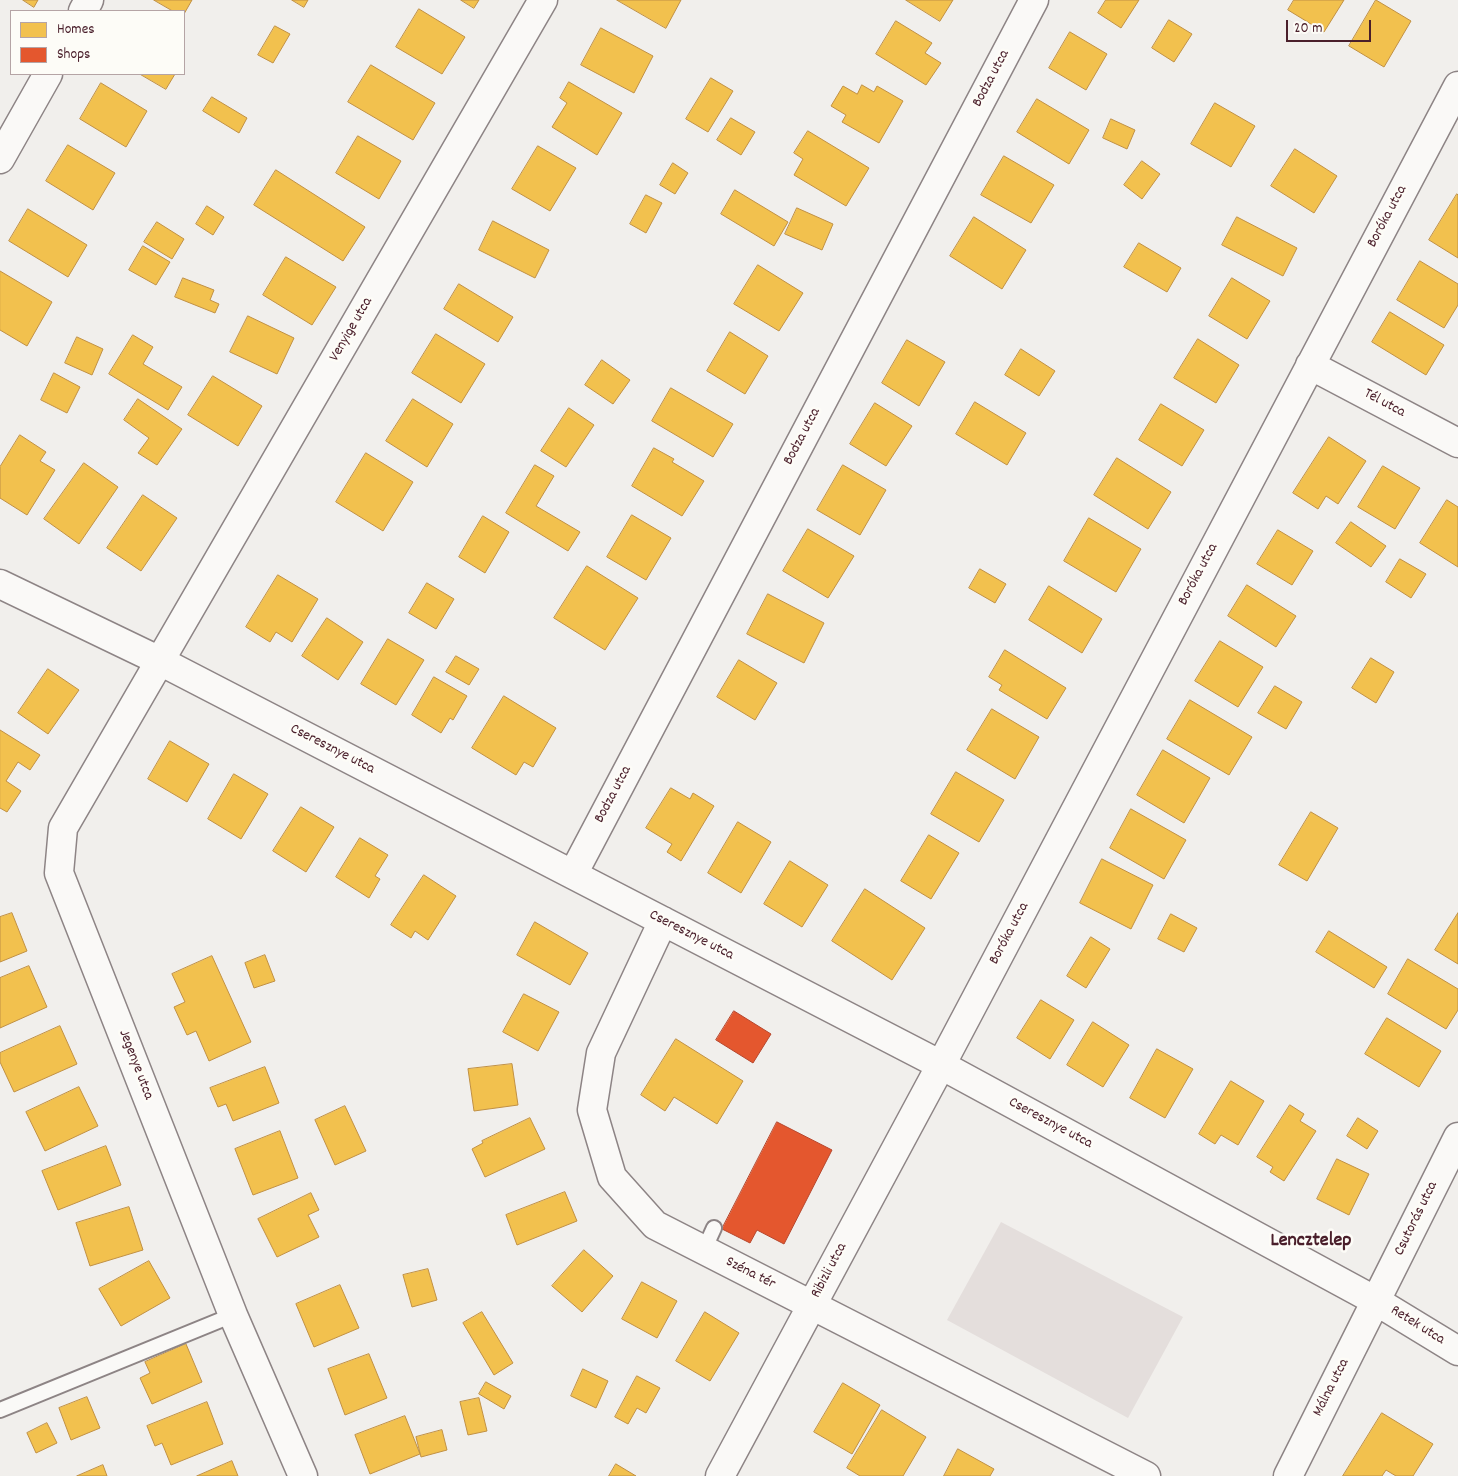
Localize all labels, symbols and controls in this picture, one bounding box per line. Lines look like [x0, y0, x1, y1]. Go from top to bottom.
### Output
legend [10, 10, 185, 75]
scale bar [1288, 10, 1373, 42]
text: 20 m [1294, 18, 1322, 40]
text: Homes [57, 19, 95, 41]
text: Shops [57, 44, 90, 66]
street label: Bodza utca [969, 47, 1015, 111]
street label: Boróka utca [1364, 183, 1412, 251]
street label: Venyige utca [326, 295, 378, 365]
street label: Tél utca [1360, 386, 1408, 422]
street label: Bodza utca [780, 405, 826, 469]
street label: Boróka utca [1175, 541, 1223, 609]
street label: Cseresznye utca [287, 721, 377, 779]
street label: Bodza utca [591, 763, 637, 827]
street label: Boróka utca [986, 900, 1034, 968]
street label: Cseresznye utca [646, 907, 736, 965]
street label: Jegenye utca [113, 1028, 157, 1102]
street label: Cseresznye utca [1005, 1094, 1095, 1154]
street label: Csutorás utca [1391, 1179, 1443, 1259]
district label: Lencztelep [1271, 1230, 1351, 1254]
street label: Ribizli utca [808, 1240, 852, 1302]
street label: Széna tér [722, 1254, 778, 1294]
street label: Retek utca [1386, 1302, 1448, 1350]
street label: Málna utca [1310, 1356, 1354, 1420]

